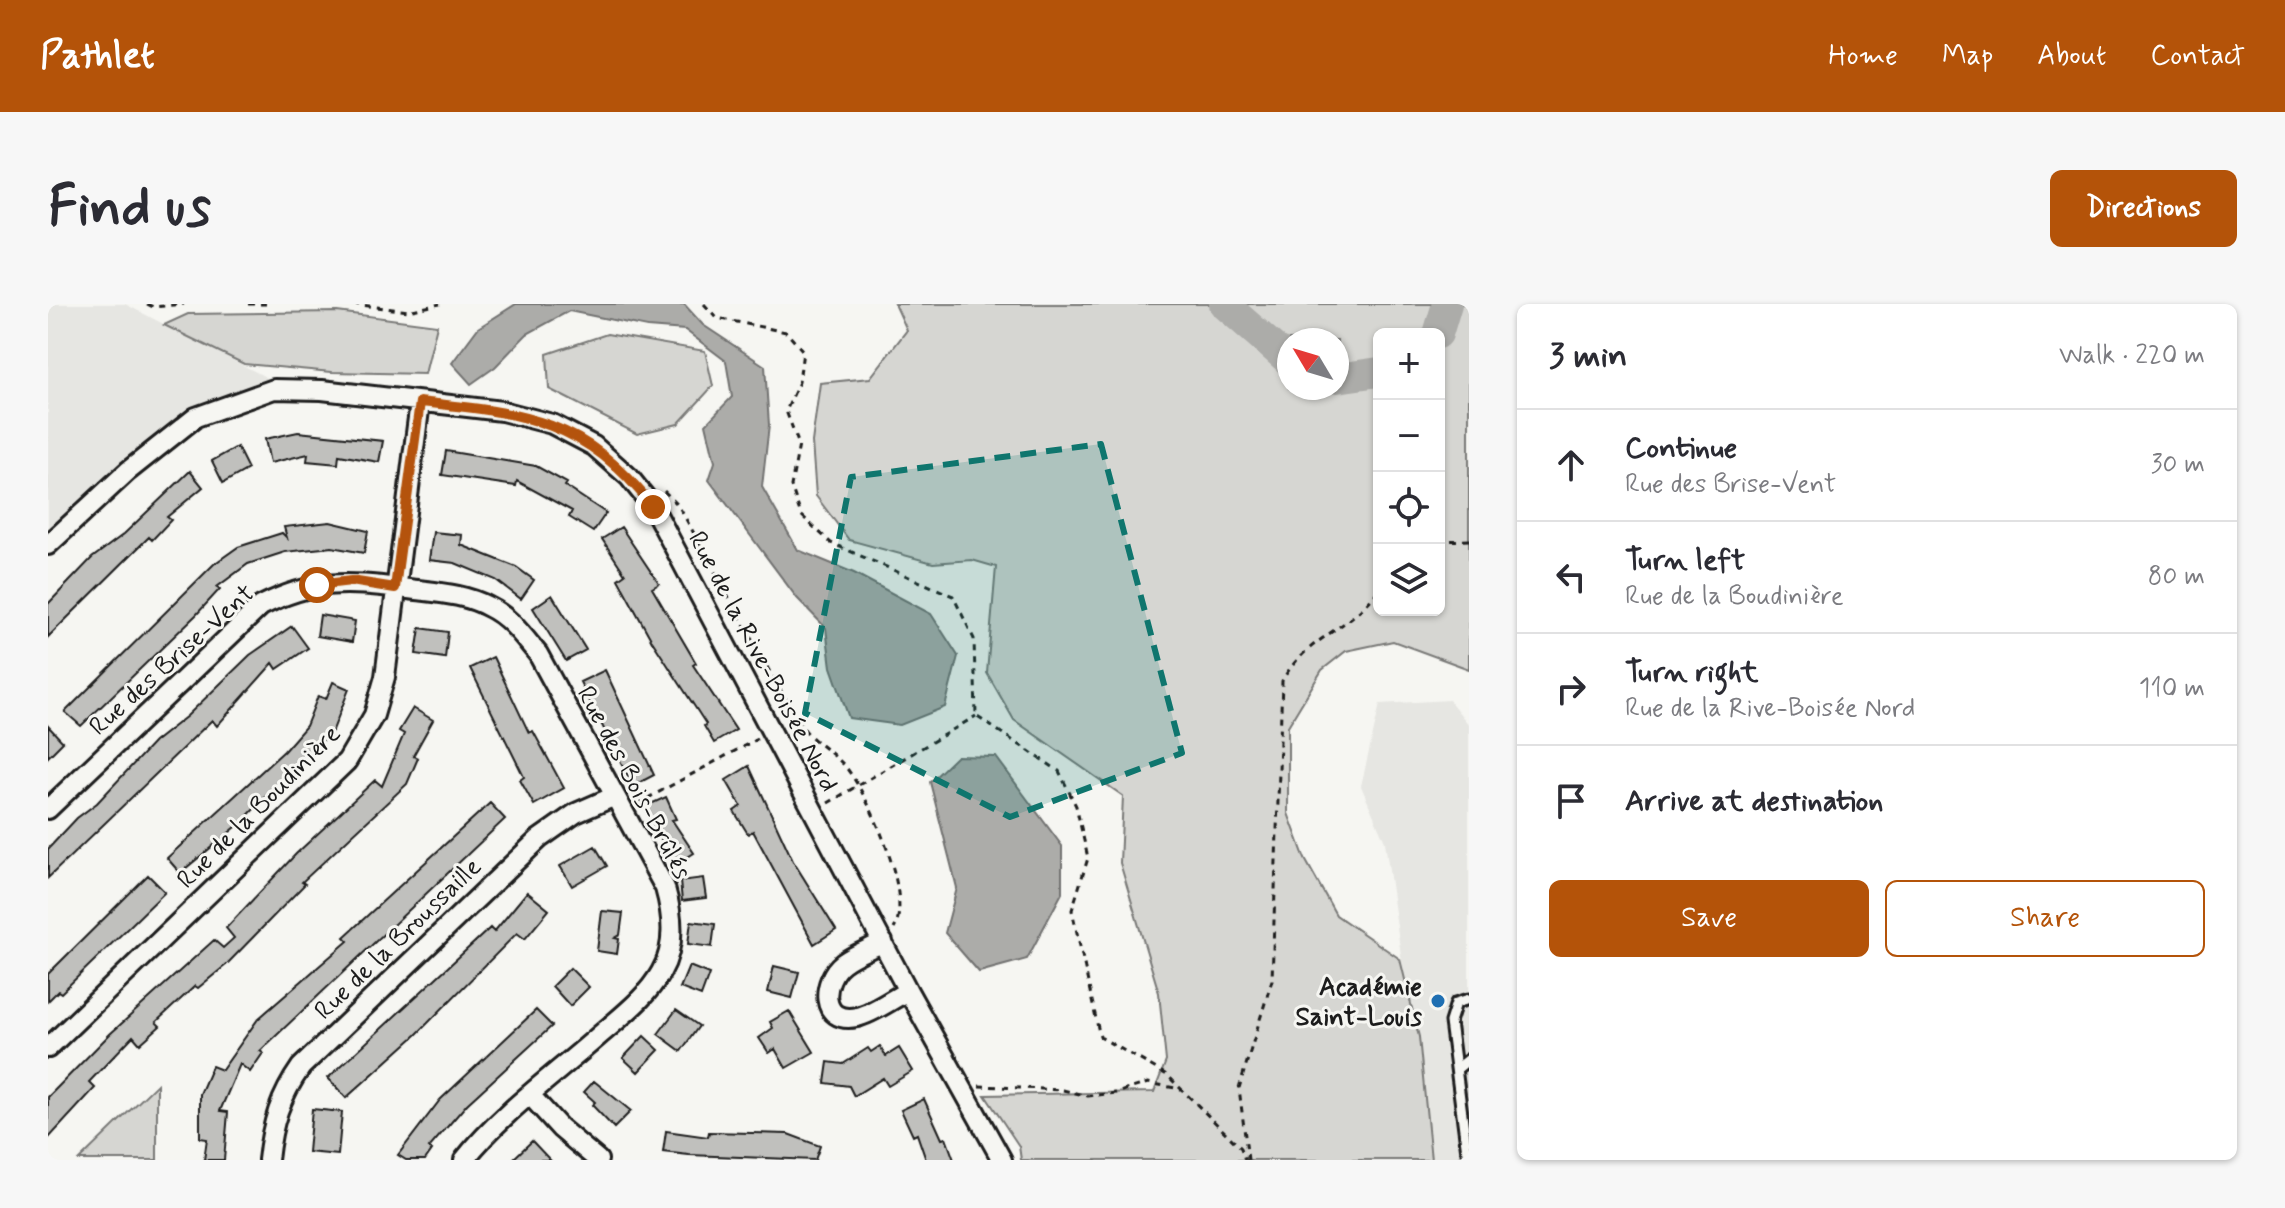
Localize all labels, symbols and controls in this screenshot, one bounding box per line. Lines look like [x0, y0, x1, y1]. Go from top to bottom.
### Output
text: Pathlet [40, 32, 155, 81]
text: Home [1828, 38, 1898, 75]
text: Map [1942, 38, 1993, 75]
text: About [2037, 38, 2106, 75]
text: Contact [2150, 38, 2245, 75]
button: Directions [2050, 170, 2237, 247]
text: Find us [48, 172, 211, 245]
north arrow [1277, 328, 1349, 400]
map controls [1373, 328, 1445, 616]
button: + [1373, 328, 1445, 400]
text: 3 min [1549, 334, 1627, 379]
text: Walk · 220 m [2059, 339, 2205, 373]
button: − [1373, 400, 1445, 472]
text: Continue [1625, 429, 1737, 468]
icon: ahead [1549, 443, 1593, 487]
text: 30 m [2151, 448, 2205, 482]
text: Rue des Brise-Vent [1625, 468, 1836, 502]
button: locate [1373, 472, 1445, 544]
route end [635, 489, 671, 525]
street label: Rue de la Rive-Boisée Nord [679, 526, 845, 798]
text: Turn left [1625, 541, 1745, 580]
button: layers [1373, 544, 1445, 616]
icon: left [1549, 555, 1593, 599]
text: 80 m [2148, 560, 2205, 594]
route start [299, 567, 335, 603]
street label: Rue des Brise-Vent [82, 577, 262, 744]
text: Rue de la Boudinière [1625, 580, 1844, 614]
text: Turn right [1625, 653, 1758, 692]
icon: right [1549, 667, 1593, 711]
text: 110 m [2139, 672, 2205, 706]
street label: Rue des Bois-Brûlés [568, 680, 699, 886]
text: Rue de la Rive-Boisée Nord [1625, 692, 1915, 726]
street label: Rue de la Boudinière [170, 718, 349, 897]
icon: arrive [1549, 779, 1593, 823]
text: Arrive at destination [1625, 782, 1883, 821]
street label: Rue de la Broussaille [308, 851, 489, 1028]
button: Save [1549, 880, 1869, 957]
button: Share [1885, 880, 2205, 957]
place label: Académie Saint-Louis [1296, 971, 1423, 1035]
marker: Académie Saint-Louis [1429, 992, 1447, 1010]

